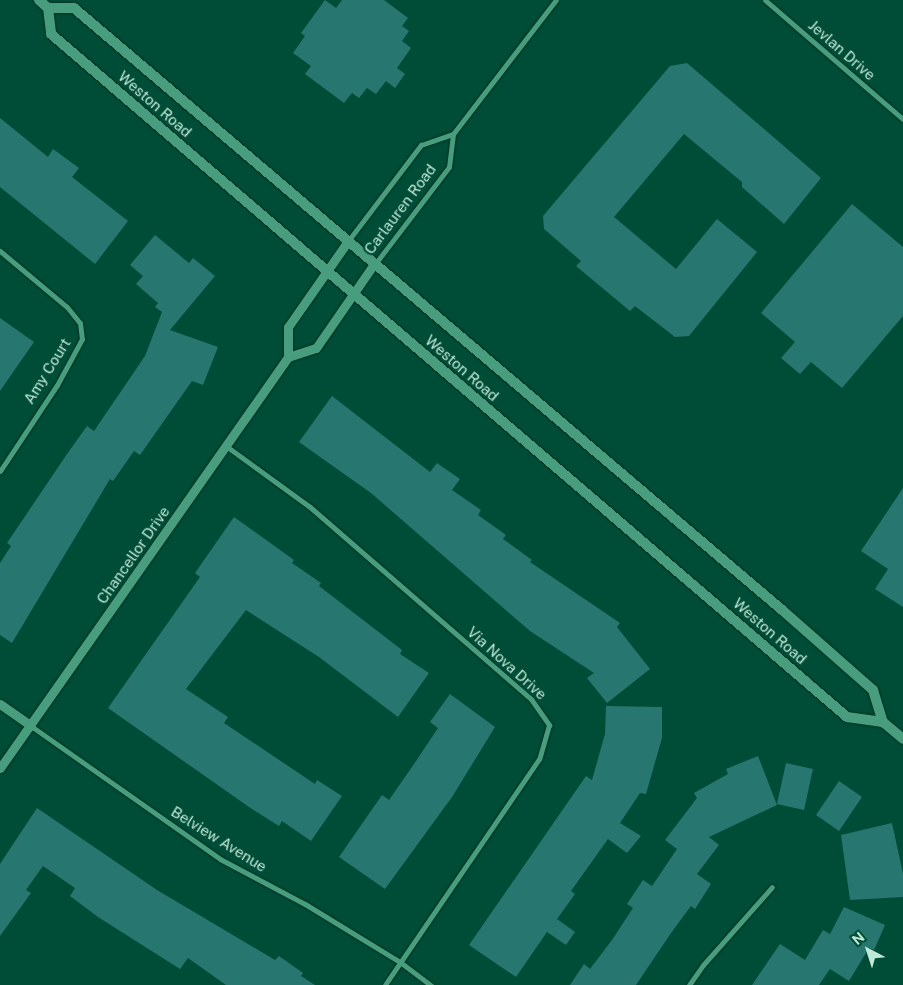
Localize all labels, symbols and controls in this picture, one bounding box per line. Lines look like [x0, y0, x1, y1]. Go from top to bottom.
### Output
street label: Jevlan Drive [805, 16, 879, 84]
street label: Weston Road [115, 67, 195, 141]
street label: Carlauren Road [360, 160, 440, 258]
street label: Weston Road [422, 331, 502, 405]
street label: Amy Court [20, 335, 74, 407]
street label: Chancellor Drive [93, 503, 173, 607]
street label: Weston Road [730, 594, 810, 668]
street label: Via Nova Drive [464, 623, 550, 703]
street label: Belview Avenue [168, 802, 270, 876]
north arrow [843, 925, 893, 975]
text: N [849, 929, 868, 948]

